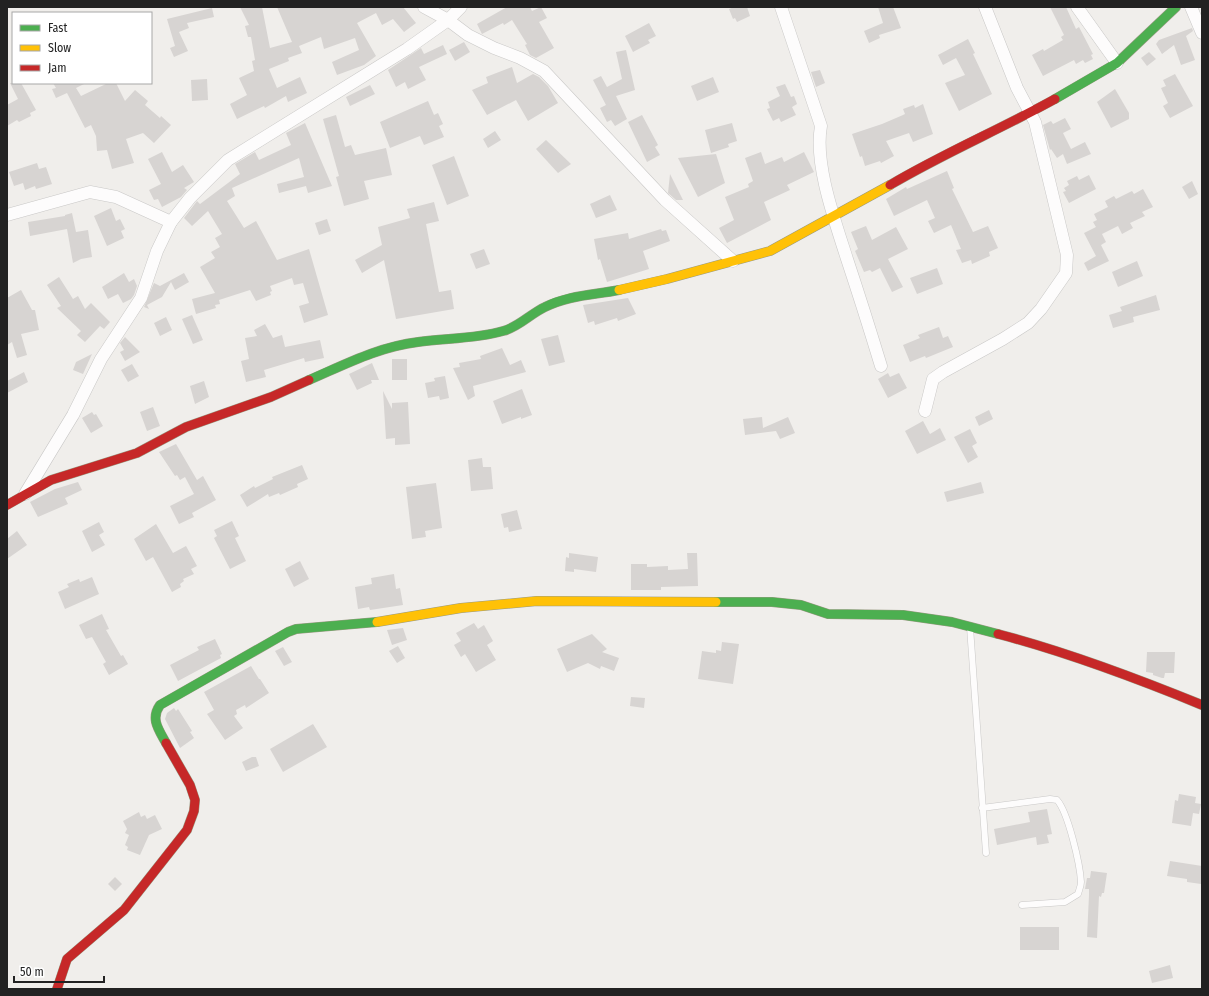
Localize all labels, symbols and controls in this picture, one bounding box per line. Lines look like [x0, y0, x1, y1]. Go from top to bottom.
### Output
legend [12, 12, 152, 84]
text: Fast [48, 21, 67, 35]
text: Slow [48, 41, 71, 55]
text: Jam [48, 61, 66, 75]
scale bar [14, 958, 104, 984]
text: 50 m [20, 965, 44, 979]

